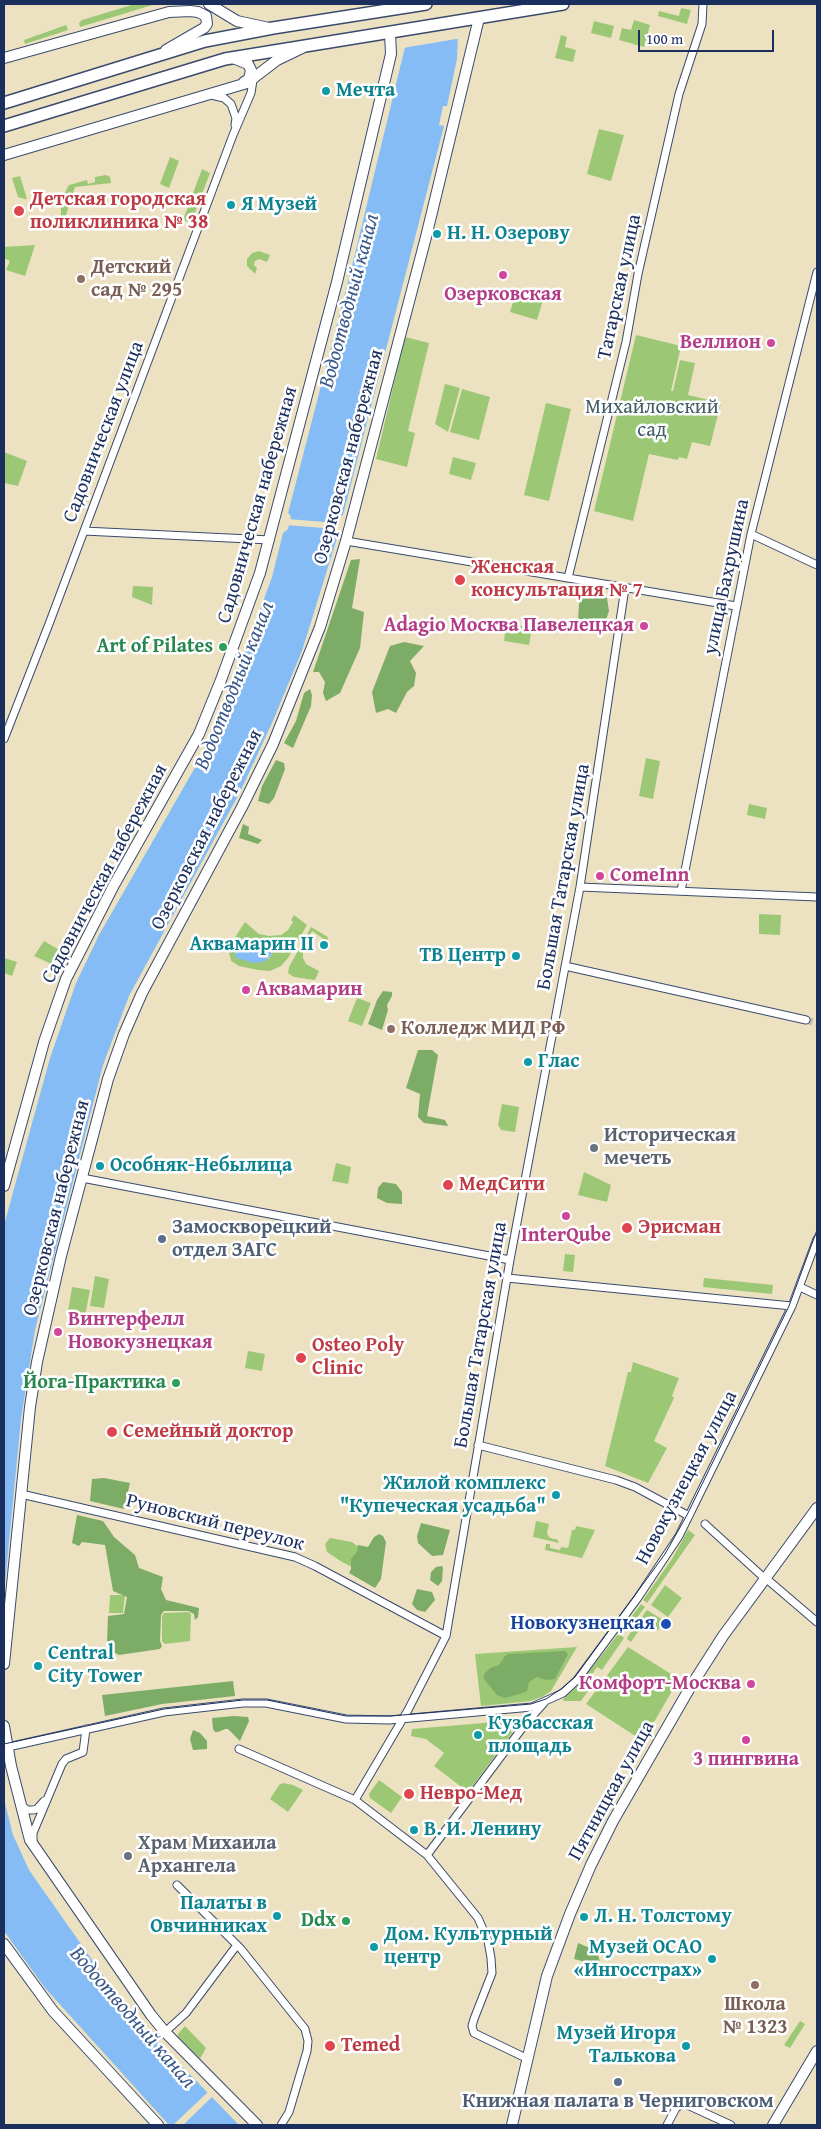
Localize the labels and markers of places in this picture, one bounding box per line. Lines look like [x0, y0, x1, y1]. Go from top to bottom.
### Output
place label: Мечта [336, 79, 395, 103]
marker: Мечта [320, 85, 332, 97]
place label: Детская городская поликлиника № 38 [30, 188, 208, 235]
place label: Я Музей [241, 193, 317, 217]
marker: Я Музей [225, 199, 237, 211]
marker: Детская городская поликлиника № 38 [12, 204, 26, 218]
place label: Н. Н. Озерову [447, 222, 570, 246]
marker: Н. Н. Озерову [431, 228, 443, 240]
place label: Детский сад № 295 [91, 256, 182, 303]
marker: Озерковская [497, 269, 509, 281]
marker: Детский сад № 295 [75, 273, 87, 285]
place label: Озерковская [444, 283, 562, 307]
place label: Веллион [680, 331, 761, 355]
marker: Веллион [765, 337, 777, 349]
place label: Женская консультация № 7 [471, 556, 643, 603]
marker: Женская консультация № 7 [453, 573, 467, 587]
place label: Adagio Москва Павелецкая [384, 614, 634, 638]
marker: Adagio Москва Павелецкая [638, 620, 650, 632]
place label: Art of Pilates [97, 635, 213, 659]
marker: Art of Pilates [217, 641, 229, 653]
place label: ComeInn [610, 864, 689, 888]
marker: ComeInn [594, 870, 606, 882]
place label: Аквамарин II [190, 933, 314, 957]
marker: Аквамарин II [318, 939, 330, 951]
place label: ТВ Центр [420, 944, 506, 968]
marker: ТВ Центр [510, 950, 522, 962]
place label: Аквамарин [256, 978, 363, 1002]
marker: Аквамарин [240, 984, 252, 996]
place label: Колледж МИД РФ [401, 1017, 565, 1041]
marker: Колледж МИД РФ [385, 1023, 397, 1035]
place label: Глас [538, 1050, 579, 1074]
marker: Глас [522, 1056, 534, 1068]
place label: Историческая мечеть [604, 1124, 736, 1171]
marker: Историческая мечеть [588, 1142, 600, 1154]
place label: Особняк-Небылица [110, 1154, 292, 1178]
marker: Особняк-Небылица [94, 1160, 106, 1172]
place label: МедСити [459, 1173, 545, 1197]
marker: МедСити [441, 1178, 455, 1192]
marker: InterQube [560, 1210, 572, 1222]
place label: Замоскворецкий отдел ЗАГС [172, 1216, 332, 1263]
place label: Эрисман [638, 1216, 721, 1240]
marker: Эрисман [620, 1221, 634, 1235]
place label: InterQube [521, 1224, 611, 1248]
marker: Замоскворецкий отдел ЗАГС [156, 1233, 168, 1245]
place label: Винтерфелл Новокузнецкая [68, 1308, 212, 1355]
marker: Винтерфелл Новокузнецкая [52, 1326, 64, 1338]
place label: Osteo Poly Clinic [312, 1334, 404, 1381]
marker: Osteo Poly Clinic [294, 1351, 308, 1365]
place label: Йога-Практика [23, 1371, 166, 1395]
marker: Йога-Практика [170, 1377, 182, 1389]
place label: Семейный доктор [123, 1420, 293, 1444]
marker: Семейный доктор [105, 1425, 119, 1439]
place label: Жилой комплекс "Купеческая усадьба" [340, 1472, 546, 1519]
marker: Жилой комплекс "Купеческая усадьба" [550, 1489, 562, 1501]
place label: Новокузнецкая [511, 1612, 655, 1636]
marker: Новокузнецкая [659, 1617, 673, 1631]
place label: Central City Tower [48, 1642, 142, 1689]
marker: Central City Tower [32, 1660, 44, 1672]
place label: Комфорт-Москва [579, 1672, 741, 1696]
marker: Комфорт-Москва [745, 1678, 757, 1690]
place label: Кузбасская площадь [488, 1712, 593, 1759]
marker: Кузбасская площадь [472, 1729, 484, 1741]
marker: 3 пингвина [740, 1734, 752, 1746]
place label: 3 пингвина [693, 1748, 799, 1772]
place label: Невро-Мед [420, 1782, 522, 1806]
marker: Невро-Мед [402, 1787, 416, 1801]
place label: В. И. Ленину [424, 1818, 541, 1842]
marker: В. И. Ленину [408, 1824, 420, 1836]
place label: Храм Михаила Архангела [138, 1832, 276, 1879]
marker: Храм Михаила Архангела [122, 1850, 134, 1862]
place label: Палаты в Овчинниках [150, 1892, 267, 1939]
place label: Л. Н. Толстому [594, 1905, 732, 1929]
place label: Ddx [301, 1909, 336, 1933]
marker: Палаты в Овчинниках [271, 1910, 283, 1922]
marker: Л. Н. Толстому [578, 1911, 590, 1923]
marker: Ddx [340, 1915, 352, 1927]
place label: Дом. Культурный центр [384, 1923, 553, 1970]
place label: Музей ОСАО «Ингосстрах» [574, 1936, 702, 1983]
marker: Дом. Культурный центр [368, 1941, 380, 1953]
marker: Музей ОСАО «Ингосстрах» [706, 1953, 718, 1965]
marker: Школа № 1323 [749, 1979, 761, 1991]
place label: Школа № 1323 [722, 1993, 788, 2040]
place label: Музей Игоря Талькова [557, 2022, 676, 2069]
place label: Temed [341, 2034, 400, 2058]
marker: Temed [323, 2039, 337, 2053]
marker: Музей Игоря Талькова [680, 2040, 692, 2052]
marker: Книжная палата в Черниговском [612, 2076, 624, 2088]
place label: Книжная палата в Черниговском [462, 2090, 774, 2114]

